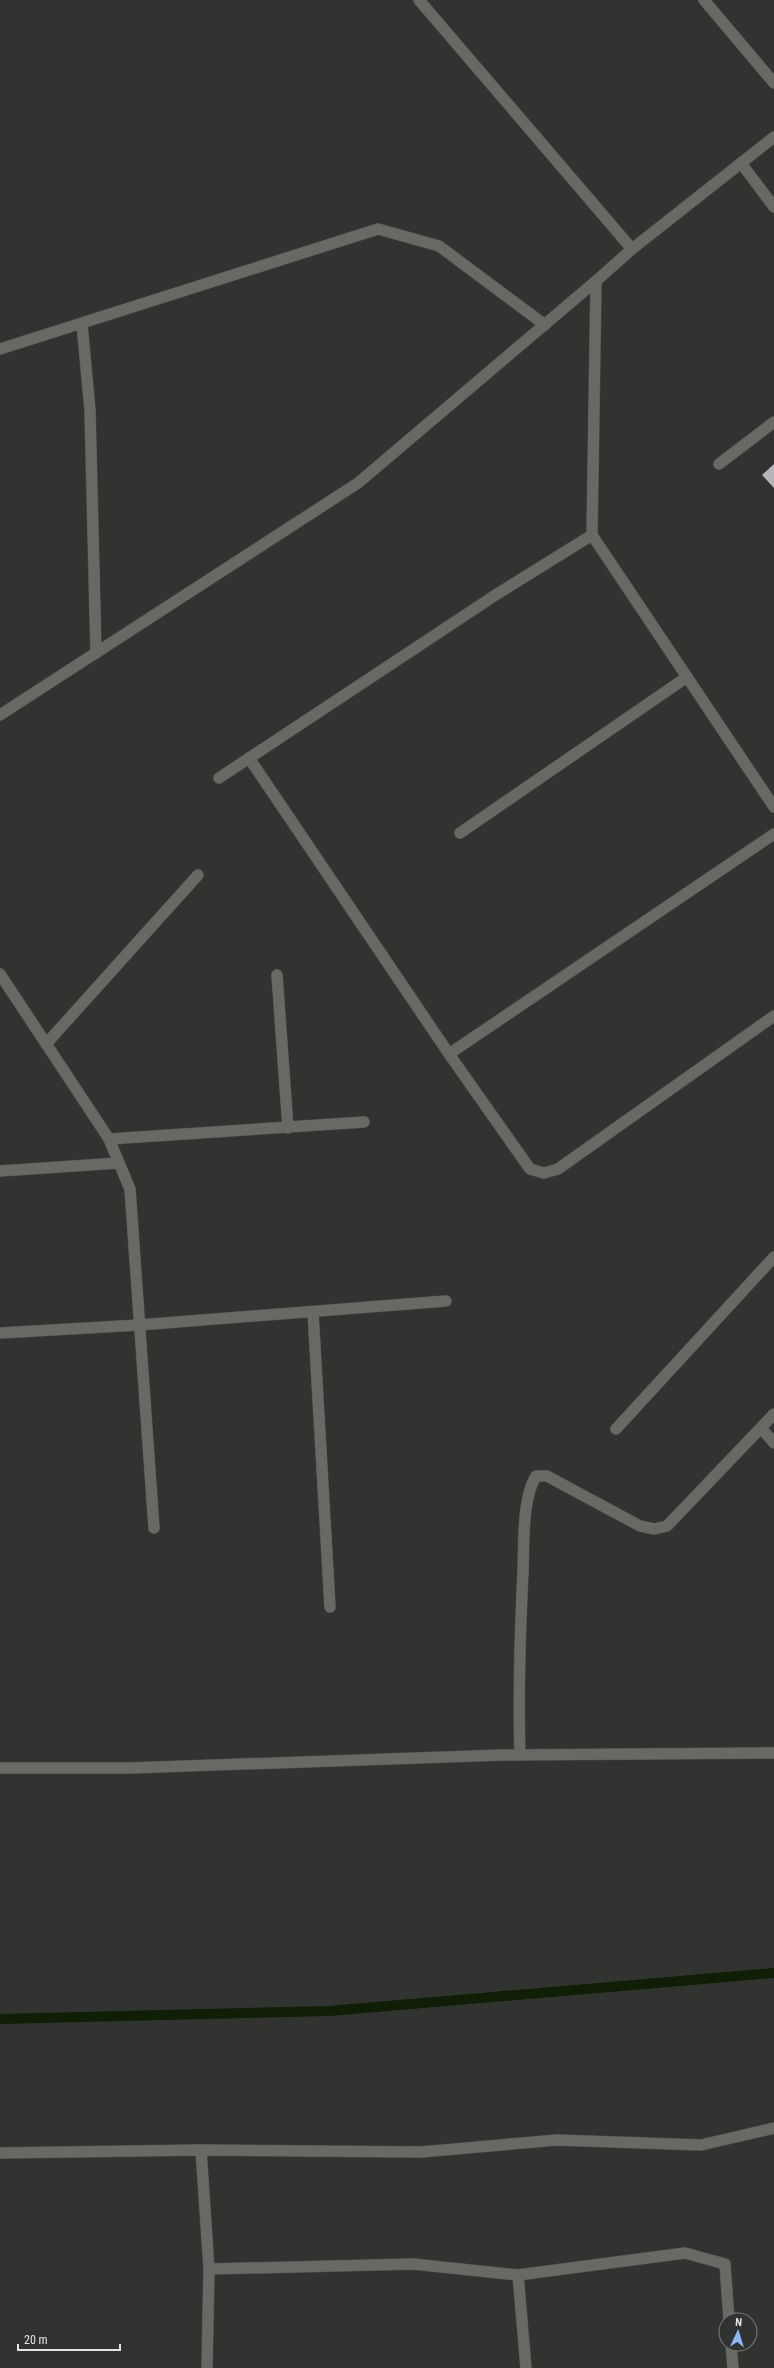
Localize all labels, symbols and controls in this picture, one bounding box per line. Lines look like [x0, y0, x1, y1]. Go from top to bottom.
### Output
north arrow [718, 2312, 758, 2352]
text: N [735, 2316, 743, 2329]
scale bar [18, 2326, 120, 2352]
text: 20 m [24, 2333, 48, 2347]

